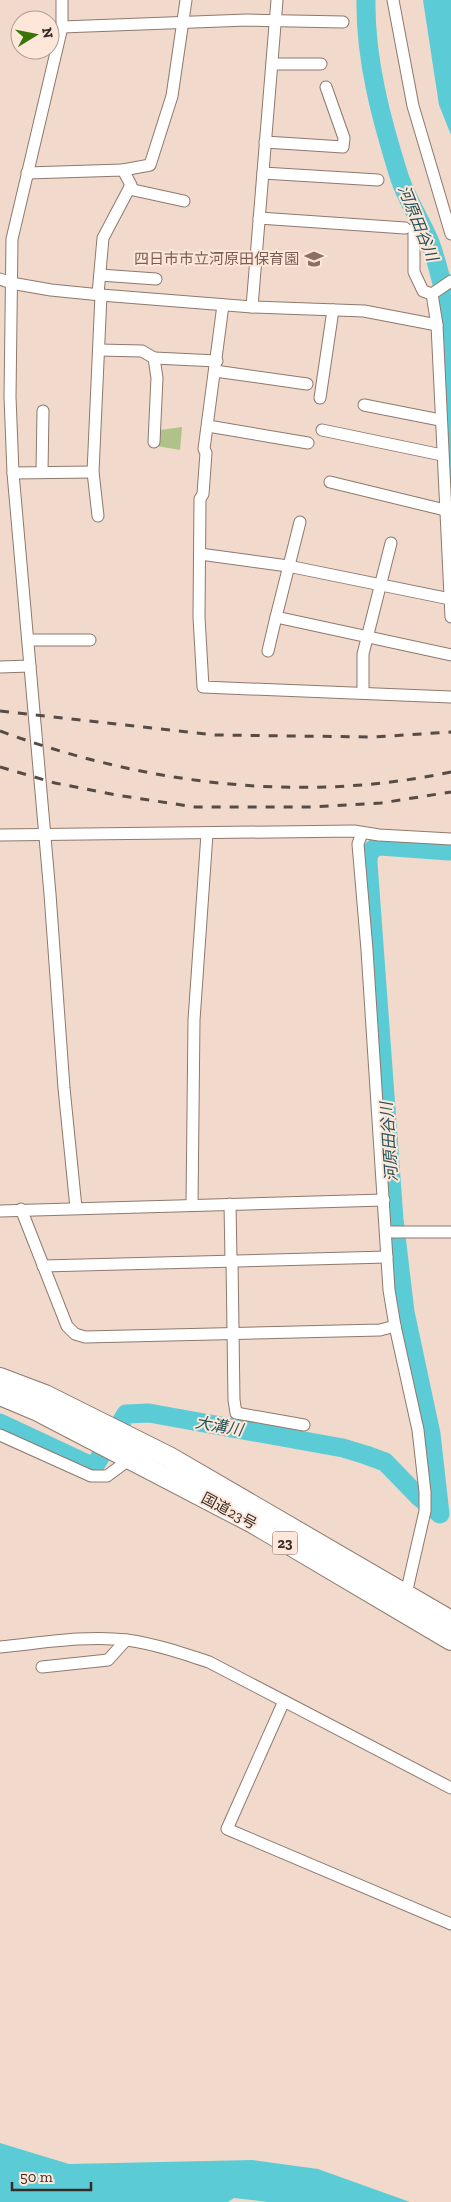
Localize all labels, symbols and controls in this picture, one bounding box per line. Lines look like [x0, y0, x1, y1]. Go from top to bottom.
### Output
north arrow [10, 10, 60, 60]
text: N [38, 26, 57, 40]
water label: 河原田谷川 [394, 182, 443, 265]
school or university icon: 四日市市立河原田保育園 [303, 248, 325, 270]
place label: 四日市市立河原田保育園 [134, 250, 299, 268]
water label: 河原田谷川 [377, 1099, 401, 1183]
water label: 大溝川 [194, 1412, 246, 1440]
street label: 国道23号 [198, 1489, 260, 1533]
road number: 23 [272, 1532, 298, 1555]
scale bar [12, 2160, 91, 2192]
text: 50 m [20, 2168, 53, 2186]

